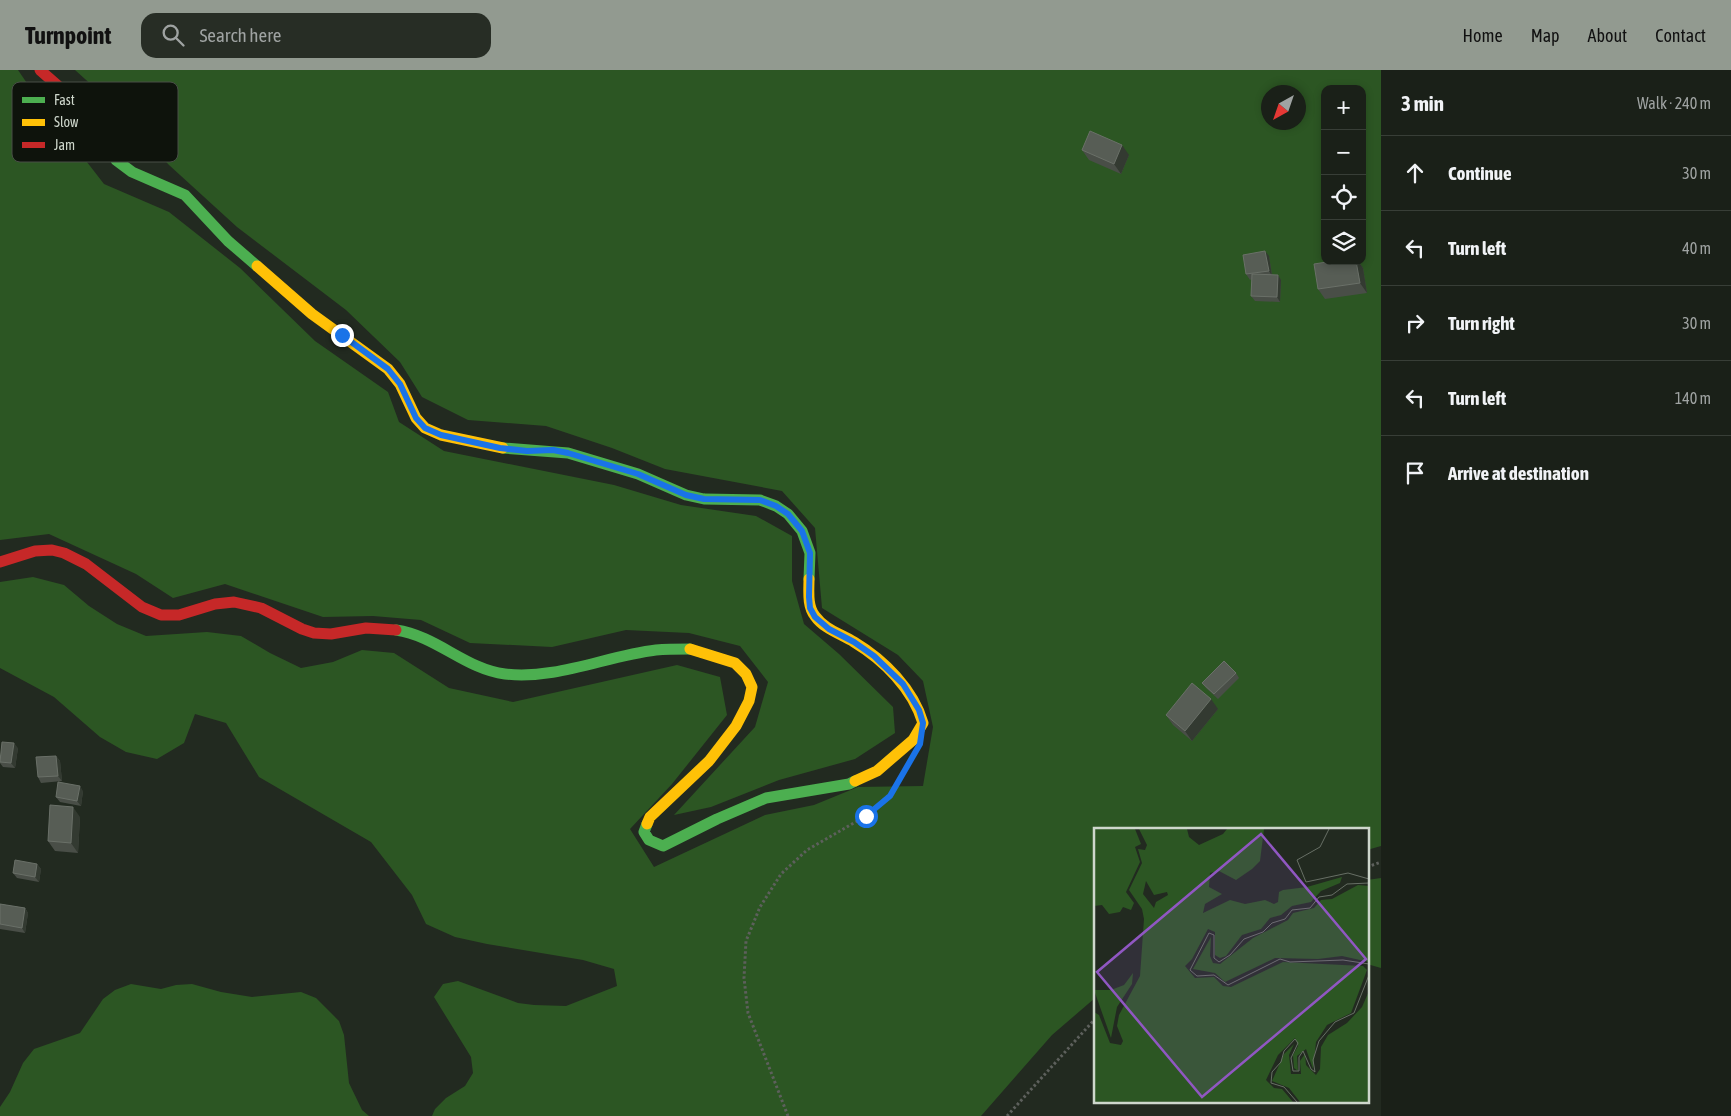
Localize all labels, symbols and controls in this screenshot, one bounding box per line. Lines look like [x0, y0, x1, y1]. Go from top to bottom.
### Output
search box [141, 13, 491, 58]
icon: search [159, 21, 187, 49]
text: Turnpoint [25, 22, 111, 49]
text: Search here [199, 24, 281, 46]
text: Home [1463, 25, 1503, 46]
text: Map [1531, 25, 1560, 46]
text: About [1588, 25, 1627, 46]
text: Contact [1655, 25, 1706, 46]
legend [12, 82, 178, 162]
north arrow [1261, 85, 1306, 130]
map controls [1321, 85, 1366, 265]
button: + [1321, 85, 1366, 130]
text: 3 min [1401, 91, 1444, 115]
text: Fast [54, 92, 75, 108]
text: Walk · 240 m [1637, 94, 1711, 112]
text: Slow [54, 114, 79, 130]
button: − [1321, 130, 1366, 175]
text: Jam [54, 137, 75, 153]
icon: ahead [1401, 159, 1429, 187]
text: Continue [1448, 162, 1512, 184]
text: 30 m [1682, 164, 1711, 182]
button: locate [1321, 175, 1366, 220]
button: layers [1321, 220, 1366, 265]
icon: left [1401, 234, 1429, 262]
text: Turn left [1448, 237, 1506, 259]
text: 40 m [1682, 239, 1711, 257]
icon: right [1401, 309, 1429, 337]
text: Turn right [1448, 312, 1515, 334]
text: 30 m [1682, 314, 1711, 332]
route end [331, 324, 354, 347]
icon: left [1401, 384, 1429, 412]
text: Turn left [1448, 387, 1506, 409]
text: 140 m [1675, 389, 1711, 407]
icon: arrive [1401, 459, 1429, 487]
text: Arrive at destination [1448, 462, 1589, 484]
route start [855, 805, 878, 828]
inset map [1094, 828, 1368, 1104]

